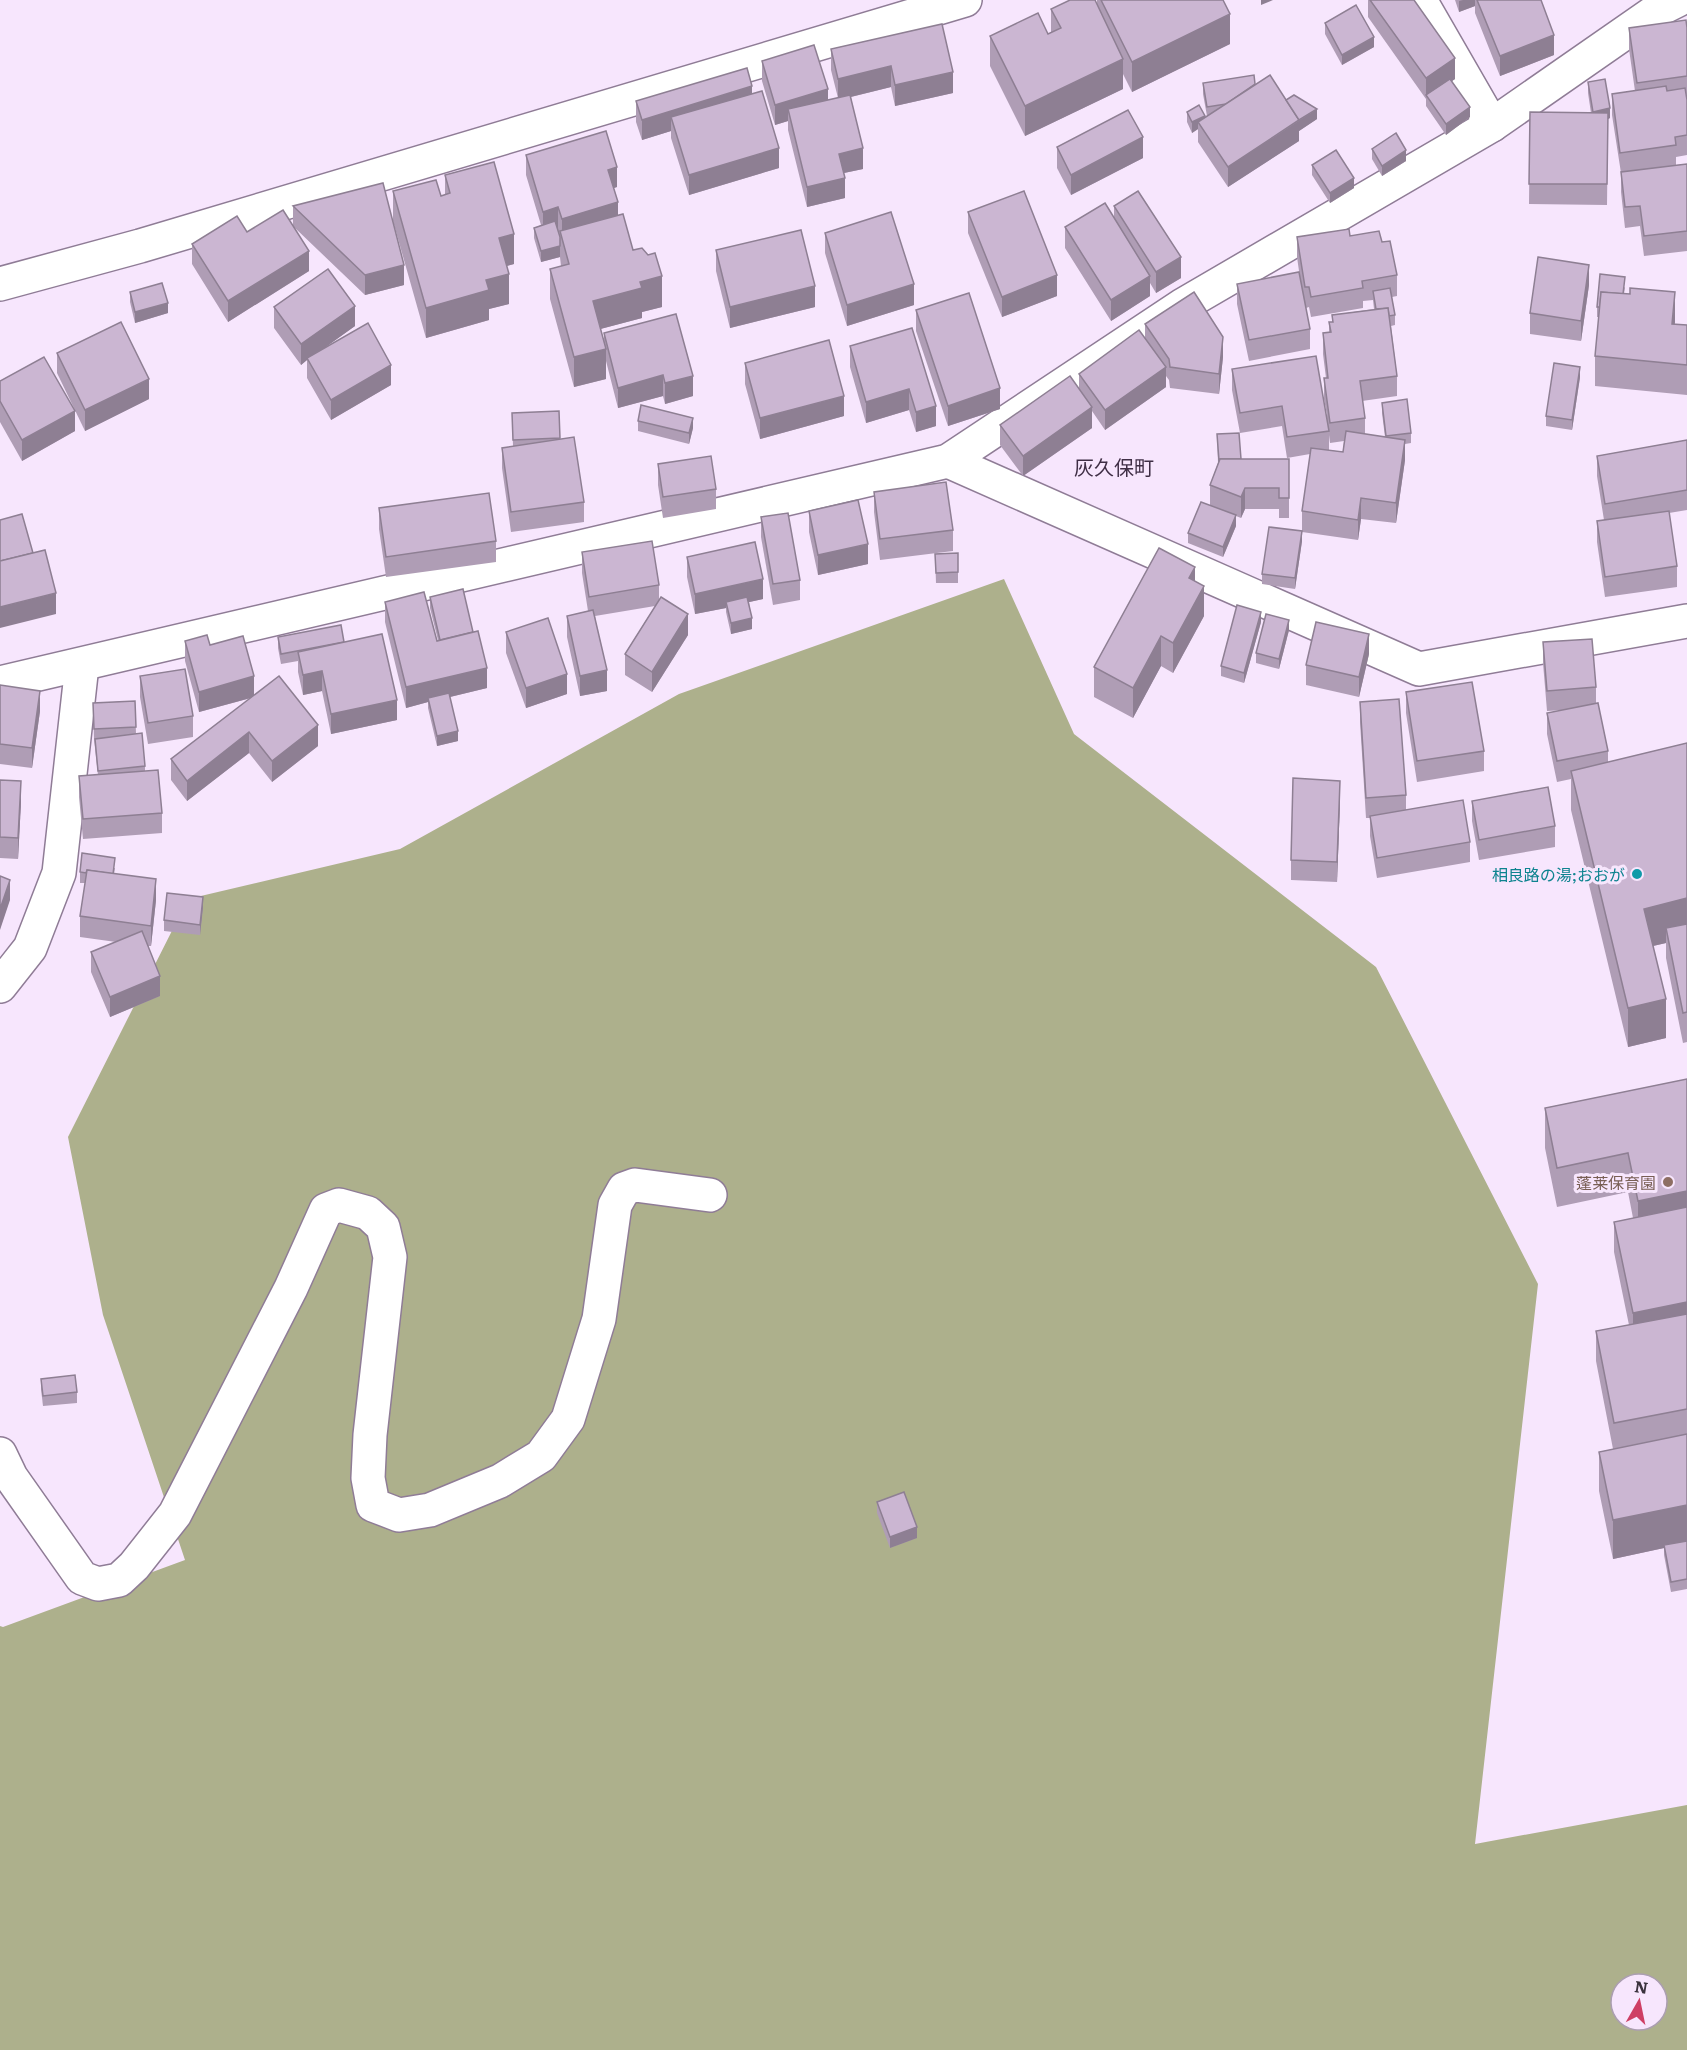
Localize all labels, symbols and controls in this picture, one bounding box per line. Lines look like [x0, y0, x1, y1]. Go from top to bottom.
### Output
district label: 灰久保町 [1074, 451, 1154, 481]
place label: 相良路の湯;おおが [1492, 862, 1625, 886]
marker: 相良路の湯;おおが [1630, 867, 1644, 881]
place label: 蓬莱保育園 [1576, 1170, 1656, 1194]
marker: 蓬莱保育園 [1661, 1175, 1675, 1189]
north arrow [1609, 1972, 1669, 2032]
text: N [1633, 1973, 1650, 1999]

